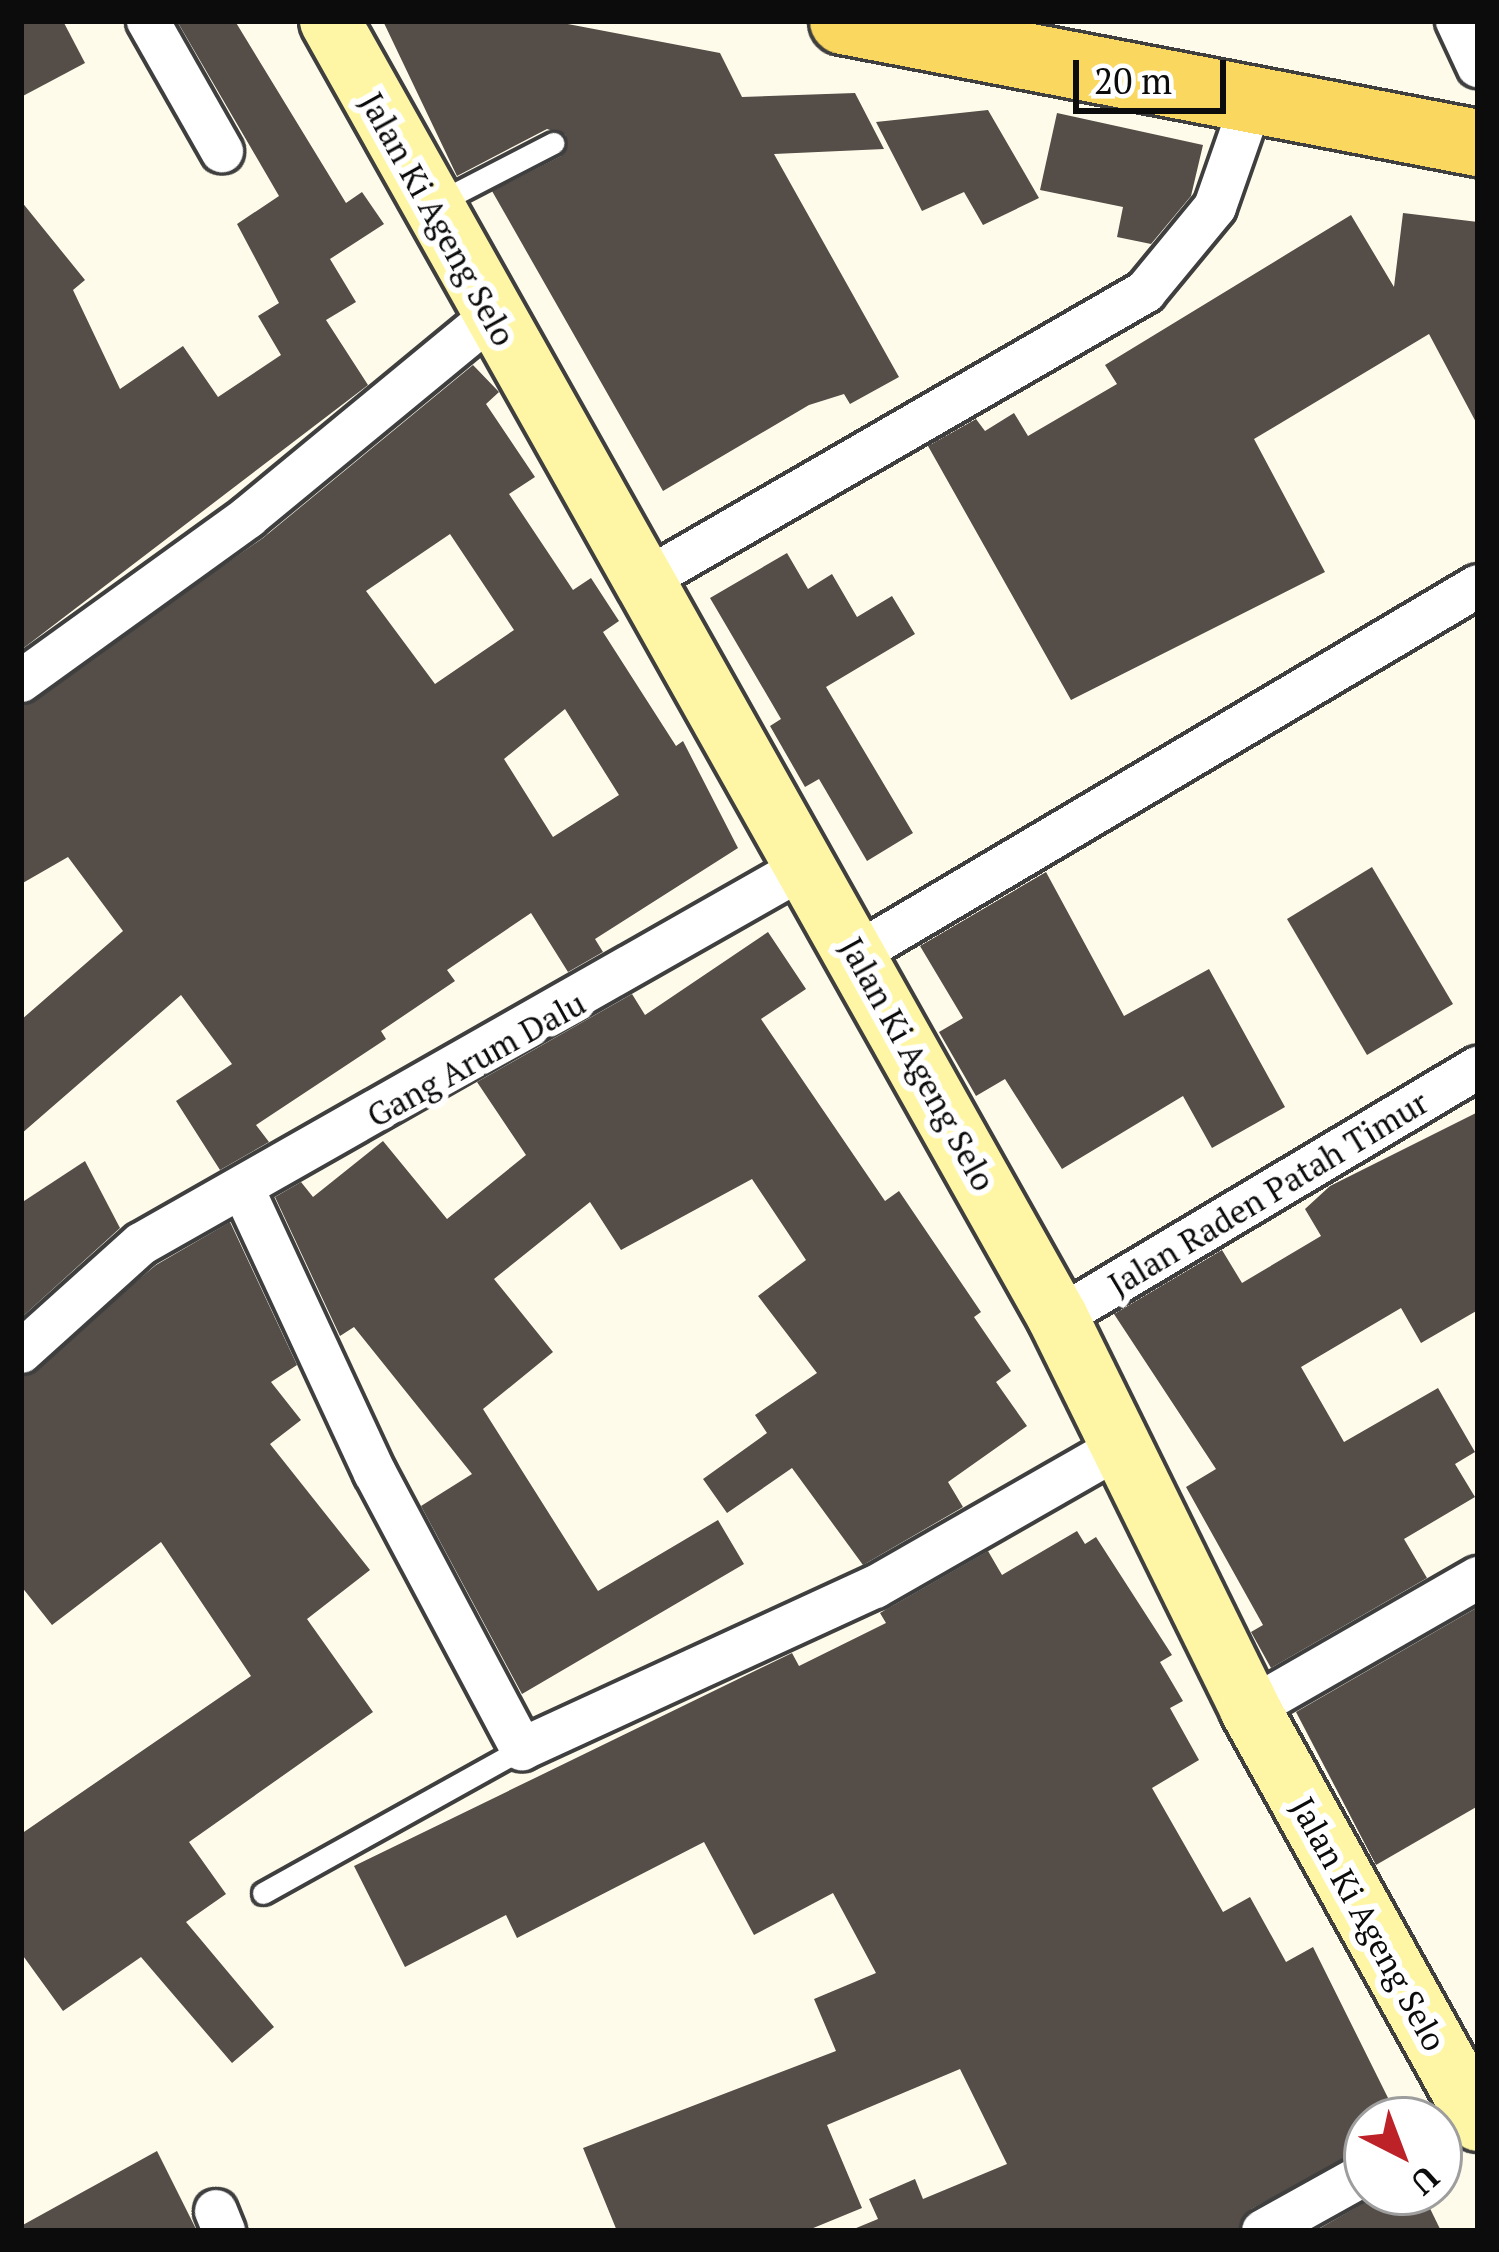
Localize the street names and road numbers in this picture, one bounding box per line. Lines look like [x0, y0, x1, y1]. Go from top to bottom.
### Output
street label: Jalan Ki Ageng Selo [352, 85, 524, 353]
street label: Jalan Ki Ageng Selo [832, 930, 1004, 1198]
street label: Gang Arum Dalu [360, 983, 592, 1135]
street label: Jalan Raden Patah Timur [1101, 1082, 1435, 1304]
street label: Jalan Ki Ageng Selo [1283, 1790, 1455, 2058]

